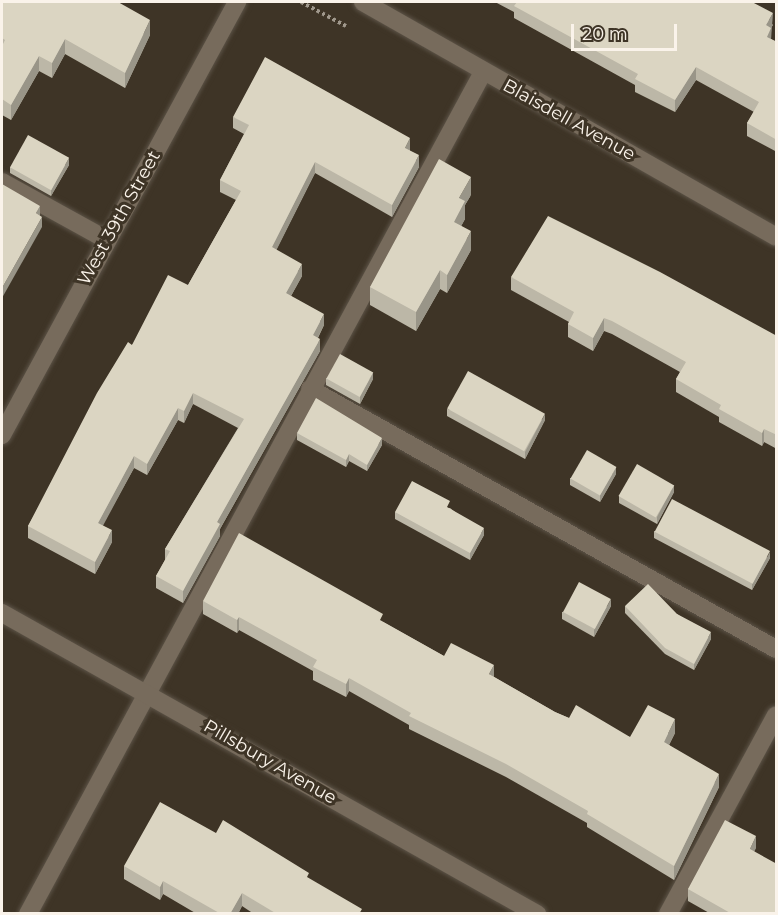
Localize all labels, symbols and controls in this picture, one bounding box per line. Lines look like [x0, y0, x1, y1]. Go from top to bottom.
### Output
scale bar [574, 12, 680, 50]
text: 20 m [582, 23, 628, 45]
street label: Blaisdell Avenue [499, 75, 639, 165]
street label: West 39th Street [73, 147, 165, 289]
street label: Pillsbury Avenue [200, 715, 340, 809]

